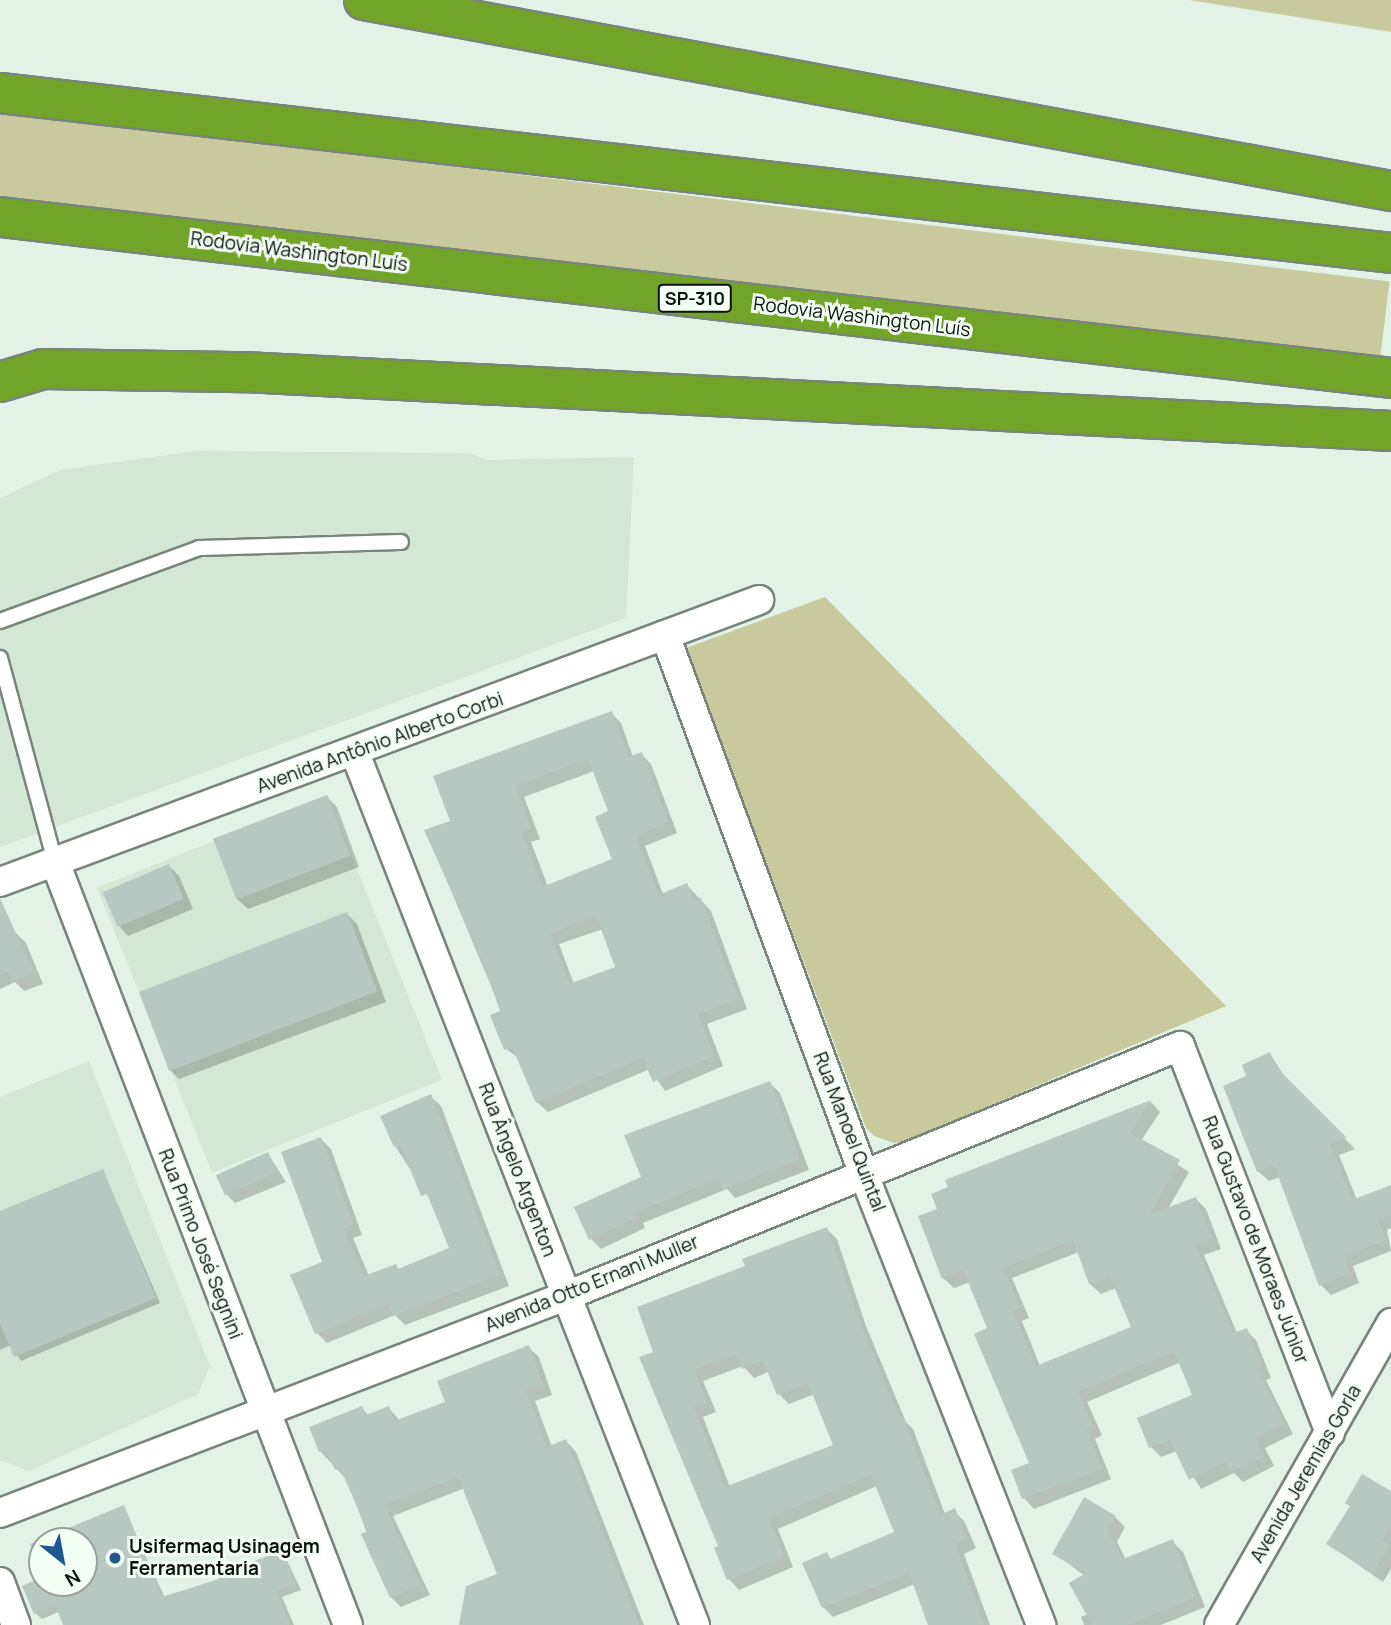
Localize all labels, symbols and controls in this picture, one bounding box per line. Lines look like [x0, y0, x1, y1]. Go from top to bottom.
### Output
street label: Rodovia Washington Luís [189, 227, 409, 277]
road number: SP-310 [656, 284, 734, 312]
street label: Rodovia Washington Luís [752, 292, 972, 342]
street label: Avenida Antônio Alberto Corbi [254, 688, 506, 798]
street label: Rua Manoel Quintal [808, 1049, 890, 1215]
street label: Rua Ângelo Argenton [473, 1080, 561, 1260]
street label: Rua Gustavo de Moraes Júnior [1197, 1113, 1313, 1367]
street label: Rua Primo José Segnini [153, 1146, 247, 1342]
street label: Avenida Otto Ernani Muller [482, 1231, 702, 1337]
street label: Avenida Jeremias Gorla [1246, 1381, 1366, 1567]
north arrow [28, 1527, 98, 1597]
place label: Usifermaq Usinagem Ferramentaria [129, 1536, 320, 1580]
marker: Usifermaq Usinagem Ferramentaria [107, 1550, 123, 1566]
text: N [60, 1564, 85, 1593]

